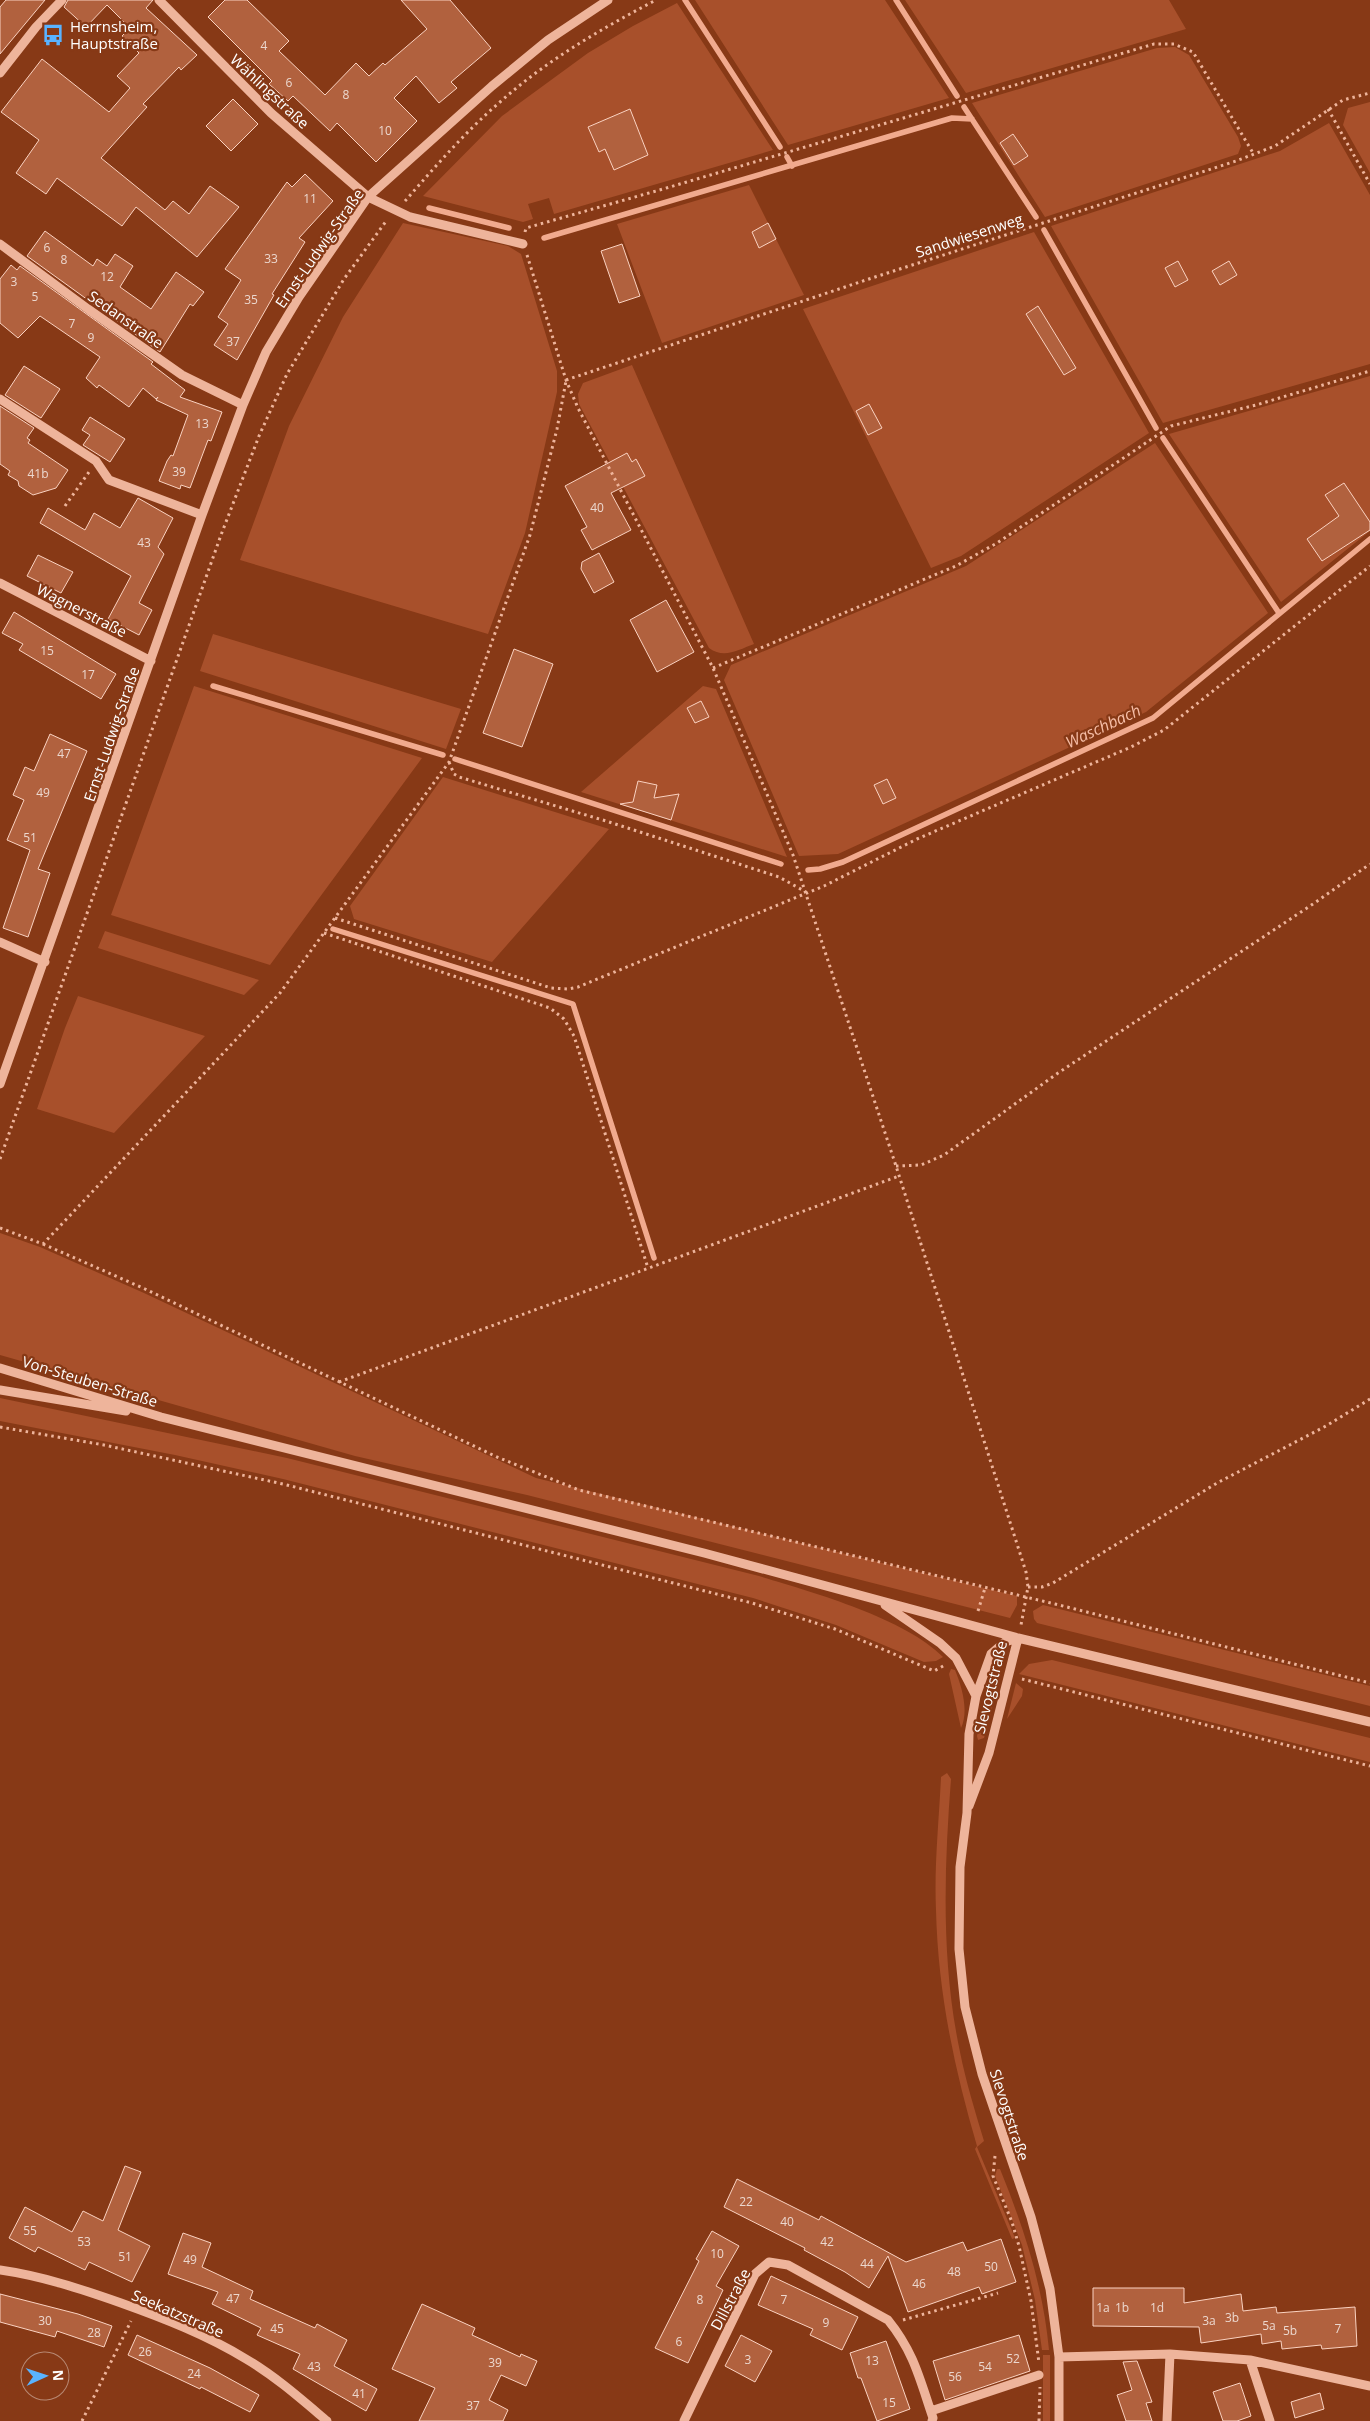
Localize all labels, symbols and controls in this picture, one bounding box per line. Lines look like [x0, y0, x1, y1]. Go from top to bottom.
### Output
place label: Herrnsheim, Hauptstraße [70, 16, 158, 53]
bus stop icon: Herrnsheim, Hauptstraße [40, 22, 66, 48]
house number: 4 [261, 37, 268, 54]
street label: Wählingstraße [226, 49, 314, 133]
house number: 6 [286, 74, 293, 91]
house number: 8 [343, 86, 350, 103]
house number: 10 [378, 122, 392, 139]
street label: Ernst-Ludwig-Straße [270, 184, 368, 312]
house number: 11 [303, 190, 317, 207]
street label: Sandwiesenweg [913, 208, 1025, 262]
house number: 6 [44, 239, 51, 256]
house number: 33 [264, 250, 278, 267]
house number: 8 [61, 251, 68, 268]
house number: 12 [100, 268, 114, 285]
house number: 3 [11, 273, 18, 290]
street label: Sedanstraße [84, 286, 168, 352]
house number: 5 [32, 288, 39, 305]
house number: 35 [244, 291, 258, 308]
house number: 7 [69, 315, 76, 332]
house number: 9 [88, 329, 95, 346]
house number: 37 [226, 333, 240, 350]
house number: 13 [195, 415, 209, 432]
house number: 39 [172, 463, 186, 480]
house number: 41b [27, 465, 49, 482]
house number: 40 [590, 499, 604, 516]
house number: 43 [137, 534, 151, 551]
street label: Wagnerstraße [33, 579, 131, 641]
house number: 15 [40, 642, 54, 659]
street label: Ernst-Ludwig-Straße [79, 664, 143, 804]
house number: 17 [81, 666, 95, 683]
water label: Waschbach [1062, 699, 1144, 753]
house number: 47 [57, 745, 71, 762]
house number: 49 [36, 784, 50, 801]
house number: 51 [23, 829, 37, 846]
street label: Von-Steuben-Straße [20, 1351, 160, 1411]
street label: Slevogtstraße [969, 1638, 1011, 1736]
street label: Slevogtstraße [986, 2067, 1034, 2163]
house number: 22 [739, 2193, 753, 2210]
house number: 40 [780, 2213, 794, 2230]
house number: 55 [23, 2222, 37, 2239]
house number: 53 [77, 2233, 91, 2250]
house number: 42 [820, 2233, 834, 2250]
house number: 10 [710, 2245, 724, 2262]
house number: 51 [118, 2248, 132, 2265]
house number: 49 [183, 2251, 197, 2268]
house number: 44 [860, 2255, 874, 2272]
house number: 50 [984, 2258, 998, 2275]
house number: 48 [947, 2263, 961, 2280]
street label: Dillstraße [705, 2265, 755, 2333]
house number: 46 [912, 2275, 926, 2292]
street label: Seekatzstraße [129, 2285, 227, 2341]
house number: 47 [226, 2290, 240, 2307]
house number: 8 [697, 2291, 704, 2308]
house number: 7 [781, 2291, 788, 2308]
house number: 1a [1096, 2299, 1110, 2316]
house number: 1b [1115, 2299, 1129, 2316]
house number: 1d [1150, 2299, 1164, 2316]
house number: 3b [1225, 2309, 1239, 2326]
house number: 30 [38, 2312, 52, 2329]
house number: 3a [1202, 2312, 1216, 2329]
house number: 9 [823, 2314, 830, 2331]
house number: 5a [1262, 2317, 1276, 2334]
house number: 45 [270, 2320, 284, 2337]
house number: 7 [1335, 2320, 1342, 2337]
house number: 5b [1283, 2322, 1297, 2339]
house number: 28 [87, 2324, 101, 2341]
house number: 6 [676, 2333, 683, 2350]
house number: 26 [138, 2343, 152, 2360]
house number: 52 [1006, 2350, 1020, 2367]
north arrow [20, 2351, 70, 2401]
house number: 3 [745, 2351, 752, 2368]
house number: 13 [865, 2352, 879, 2369]
house number: 39 [488, 2354, 502, 2371]
house number: 43 [307, 2358, 321, 2375]
house number: 54 [978, 2358, 992, 2375]
house number: 24 [187, 2365, 201, 2382]
house number: 56 [948, 2368, 962, 2385]
text: N [49, 2369, 68, 2381]
house number: 41 [352, 2385, 366, 2402]
house number: 15 [882, 2394, 896, 2411]
house number: 37 [466, 2397, 480, 2414]

